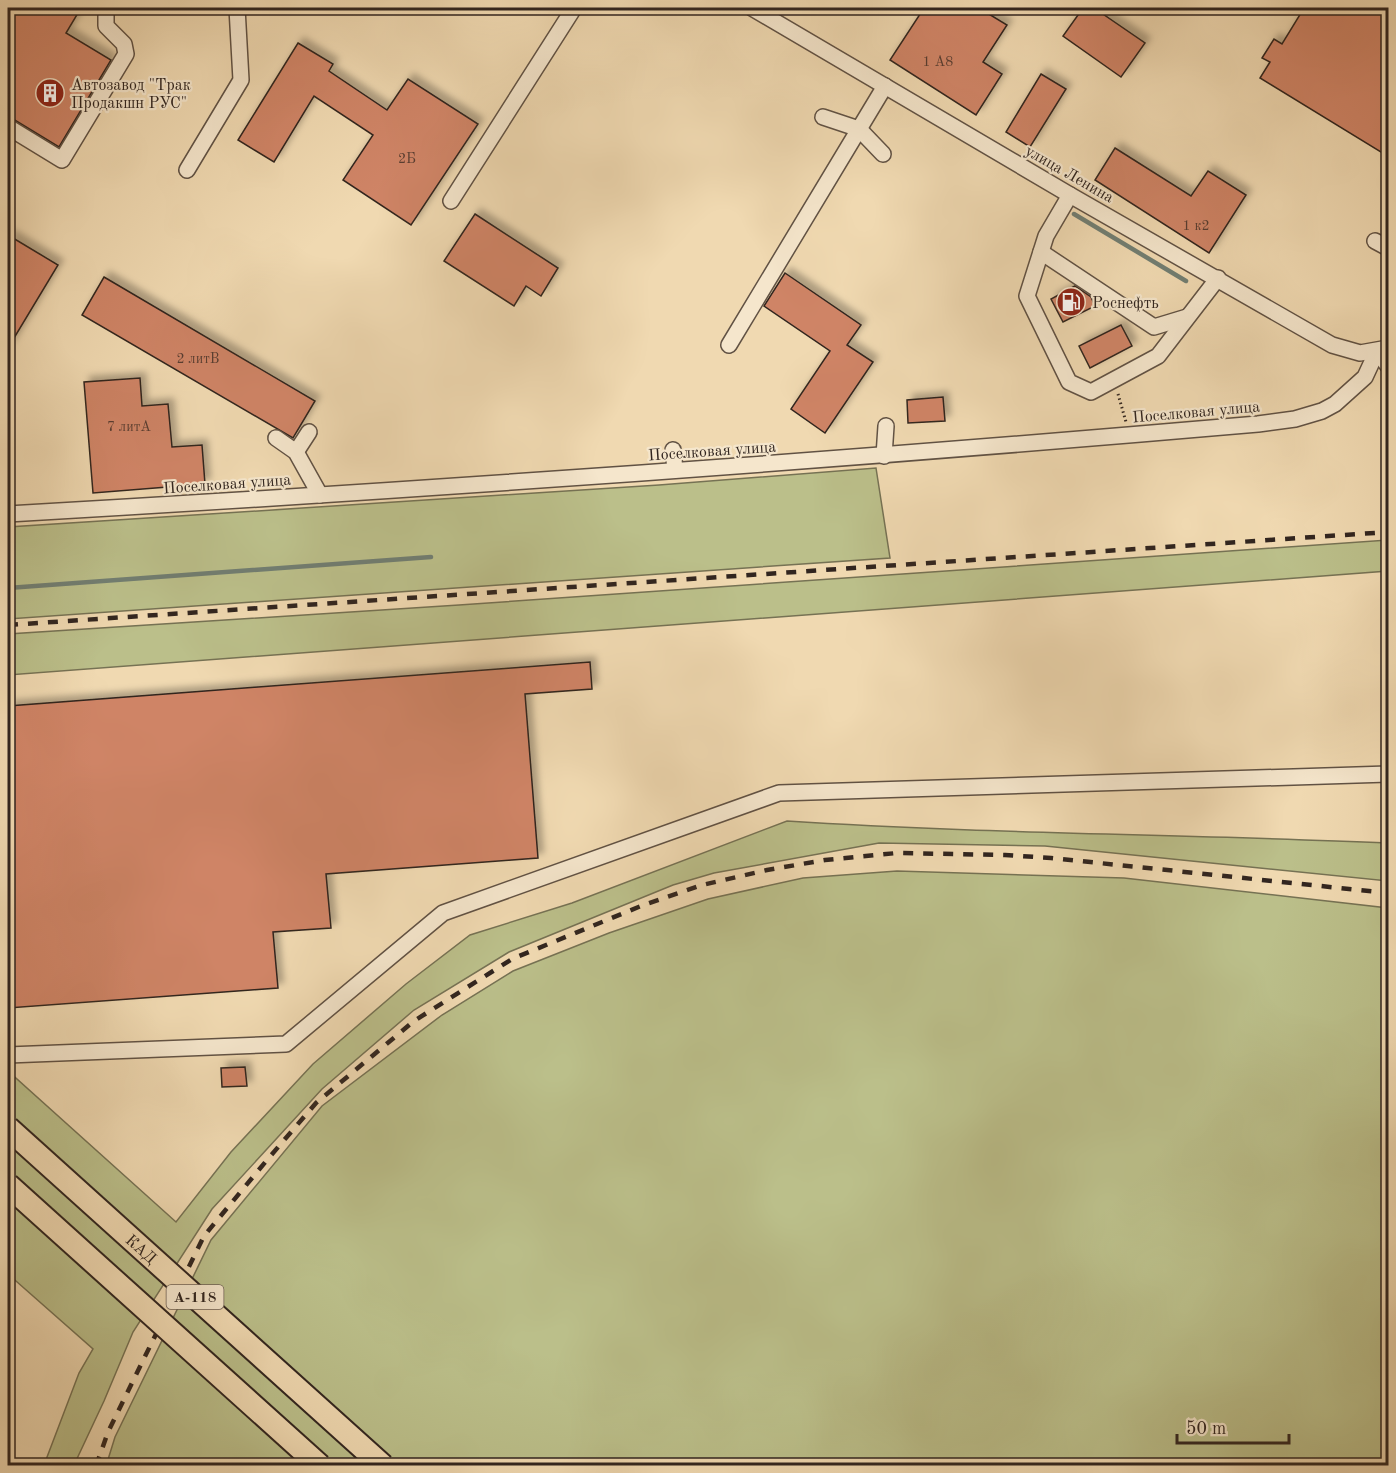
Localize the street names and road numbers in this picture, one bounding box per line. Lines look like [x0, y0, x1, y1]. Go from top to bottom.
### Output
street label: улица Ленина [1022, 143, 1116, 207]
street label: Поселковая улица [1132, 399, 1261, 427]
street label: Поселковая улица [648, 440, 777, 464]
street label: Поселковая улица [163, 473, 292, 497]
street label: КАД [122, 1232, 159, 1268]
road number: А-118 [166, 1285, 224, 1309]

